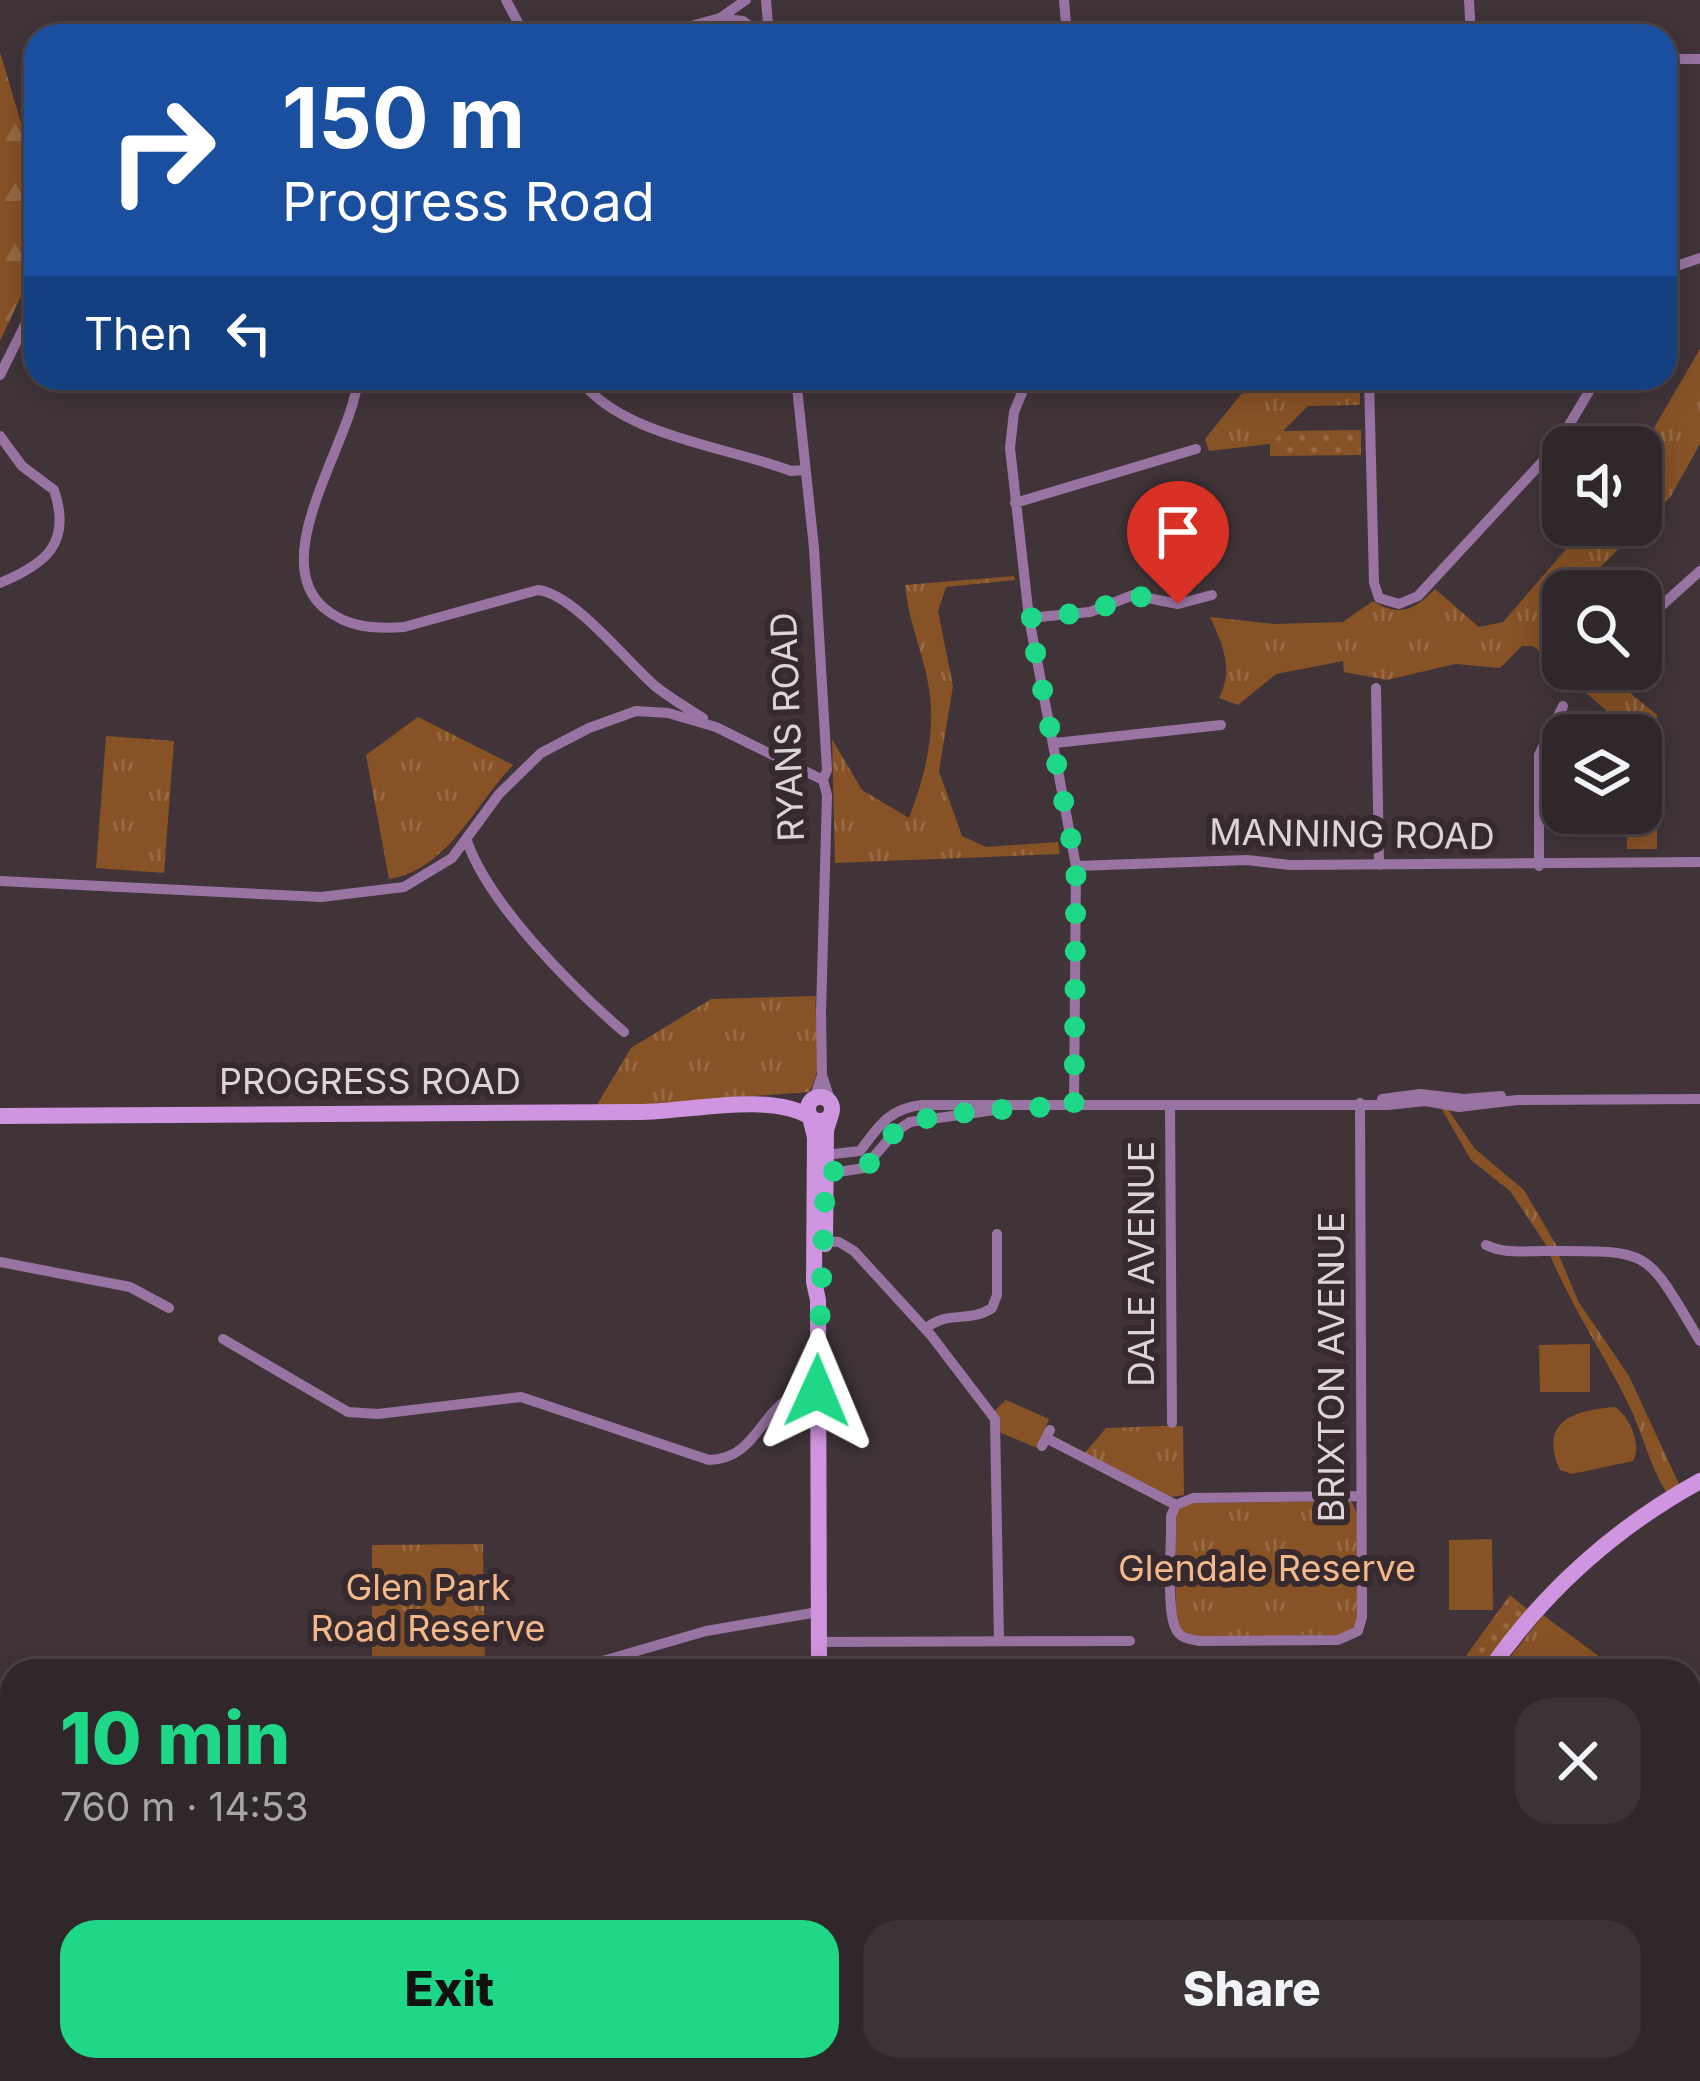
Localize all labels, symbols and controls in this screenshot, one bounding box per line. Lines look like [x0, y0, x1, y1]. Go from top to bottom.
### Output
text: 150 m [282, 67, 525, 168]
icon: right [84, 72, 240, 228]
text: Progress Road [282, 169, 655, 234]
icon: left [216, 300, 282, 366]
text: Then [84, 306, 192, 361]
map controls [1542, 426, 1662, 834]
button: sound [1542, 426, 1662, 546]
pin [1127, 481, 1229, 604]
icon: arrive [1145, 499, 1211, 565]
button: search [1542, 570, 1662, 690]
street label: RYANS ROAD [761, 612, 813, 842]
button: layers [1542, 714, 1662, 834]
street label: MANNING ROAD [1209, 810, 1495, 858]
street label: PROGRESS ROAD [219, 1059, 521, 1103]
street label: DALE AVENUE [1119, 1141, 1163, 1387]
street label: BRIXTON AVENUE [1309, 1212, 1353, 1522]
position arrow [754, 1328, 880, 1454]
park label: Glendale Reserve [1118, 1546, 1416, 1590]
park label: Glen Park Road Reserve [310, 1565, 546, 1650]
text: 10 min [60, 1694, 290, 1781]
button: close [1515, 1698, 1641, 1824]
text: 760 m · 14:53 [60, 1783, 309, 1830]
button: Exit [60, 1920, 839, 2058]
button: Share [863, 1920, 1641, 2058]

